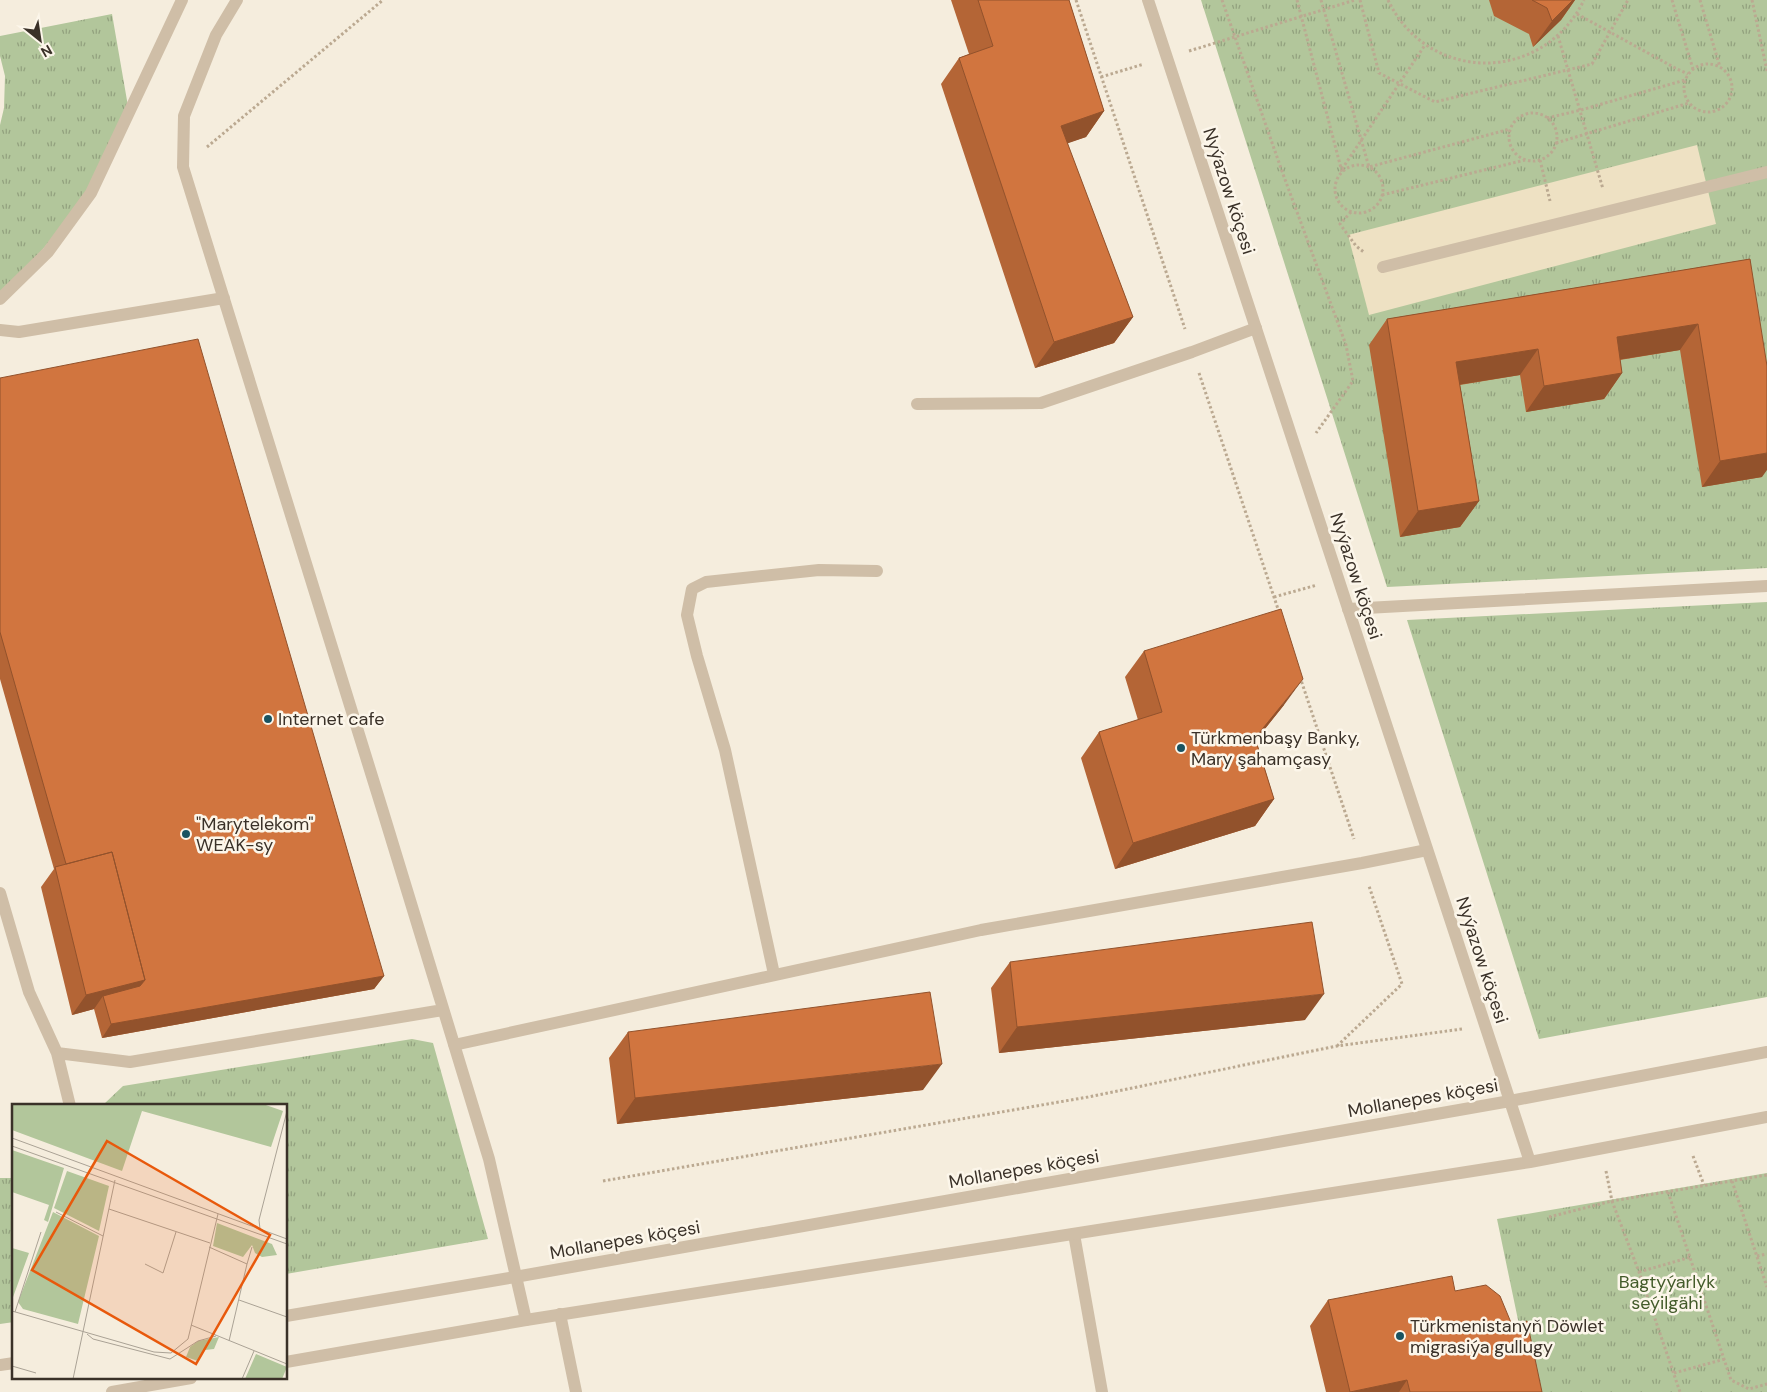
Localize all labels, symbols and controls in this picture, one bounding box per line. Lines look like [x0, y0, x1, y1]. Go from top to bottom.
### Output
north arrow [15, 15, 65, 65]
text: N [38, 41, 55, 62]
street label: Nyýazow köçesi [1197, 125, 1261, 257]
street label: Nyýazow köçesi [1324, 510, 1388, 642]
place label: Internet cafe [278, 707, 384, 731]
marker: Internet cafe [262, 713, 274, 725]
place label: Türkmenbaşy Banky, Mary şahamçasy [1191, 726, 1360, 771]
marker: Türkmenbaşy Banky, Mary şahamçasy [1175, 742, 1187, 754]
place label: "Marytelekom" WEAK-sy [196, 812, 314, 857]
marker: "Marytelekom" WEAK-sy [180, 828, 192, 840]
street label: Nyýazow köçesi [1450, 894, 1514, 1026]
street label: Mollanepes köçesi [1346, 1073, 1500, 1123]
inset map [12, 1104, 288, 1380]
street label: Mollanepes köçesi [947, 1144, 1101, 1194]
street label: Mollanepes köçesi [548, 1215, 702, 1265]
park label: Bagtyýarlyk seýilgähi [1619, 1270, 1715, 1315]
place label: Türkmenistanyň Döwlet migrasiýa gullugy [1410, 1314, 1604, 1359]
marker: Türkmenistanyň Döwlet migrasiýa gullugy [1394, 1330, 1406, 1342]

